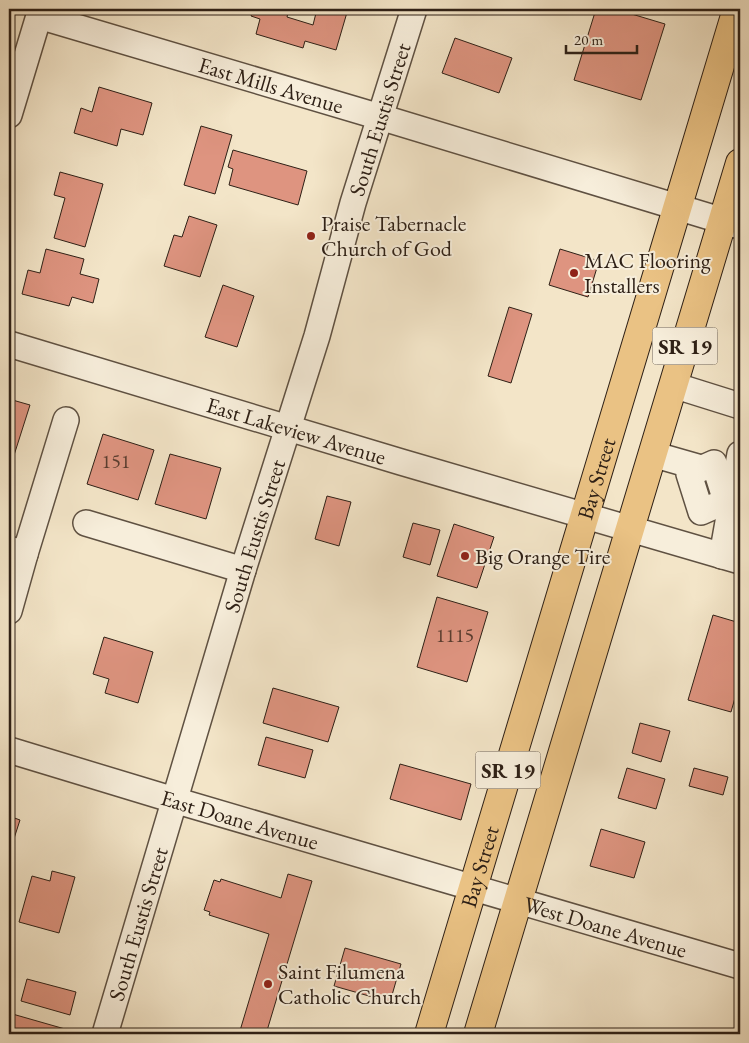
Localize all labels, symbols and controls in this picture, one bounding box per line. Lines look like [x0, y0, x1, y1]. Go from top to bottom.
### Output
scale bar [566, 22, 638, 54]
text: 20 m [574, 30, 603, 49]
street label: South Eustis Street [342, 39, 417, 199]
street label: East Mills Avenue [195, 50, 347, 120]
place label: Praise Tabernacle Church of God [321, 209, 467, 263]
marker: Praise Tabernacle Church of God [305, 230, 317, 242]
place label: MAC Flooring Installers [584, 246, 711, 300]
marker: MAC Flooring Installers [568, 267, 580, 279]
road number: SR 19 [652, 328, 718, 364]
street label: East Lakeview Avenue [203, 390, 390, 471]
street label: Bay Street [570, 434, 622, 523]
house number: 151 [102, 448, 130, 474]
street label: South Eustis Street [217, 456, 292, 616]
place label: Big Orange Tire [475, 542, 611, 571]
marker: Big Orange Tire [459, 550, 471, 562]
house number: 1115 [436, 622, 474, 648]
road number: SR 19 [476, 752, 540, 788]
street label: East Doane Avenue [158, 782, 322, 856]
street label: Bay Street [453, 822, 505, 911]
street label: South Eustis Street [101, 843, 174, 1004]
street label: West Doane Avenue [520, 889, 691, 964]
place label: Saint Filumena Catholic Church [278, 957, 421, 1011]
marker: Saint Filumena Catholic Church [262, 978, 274, 990]

